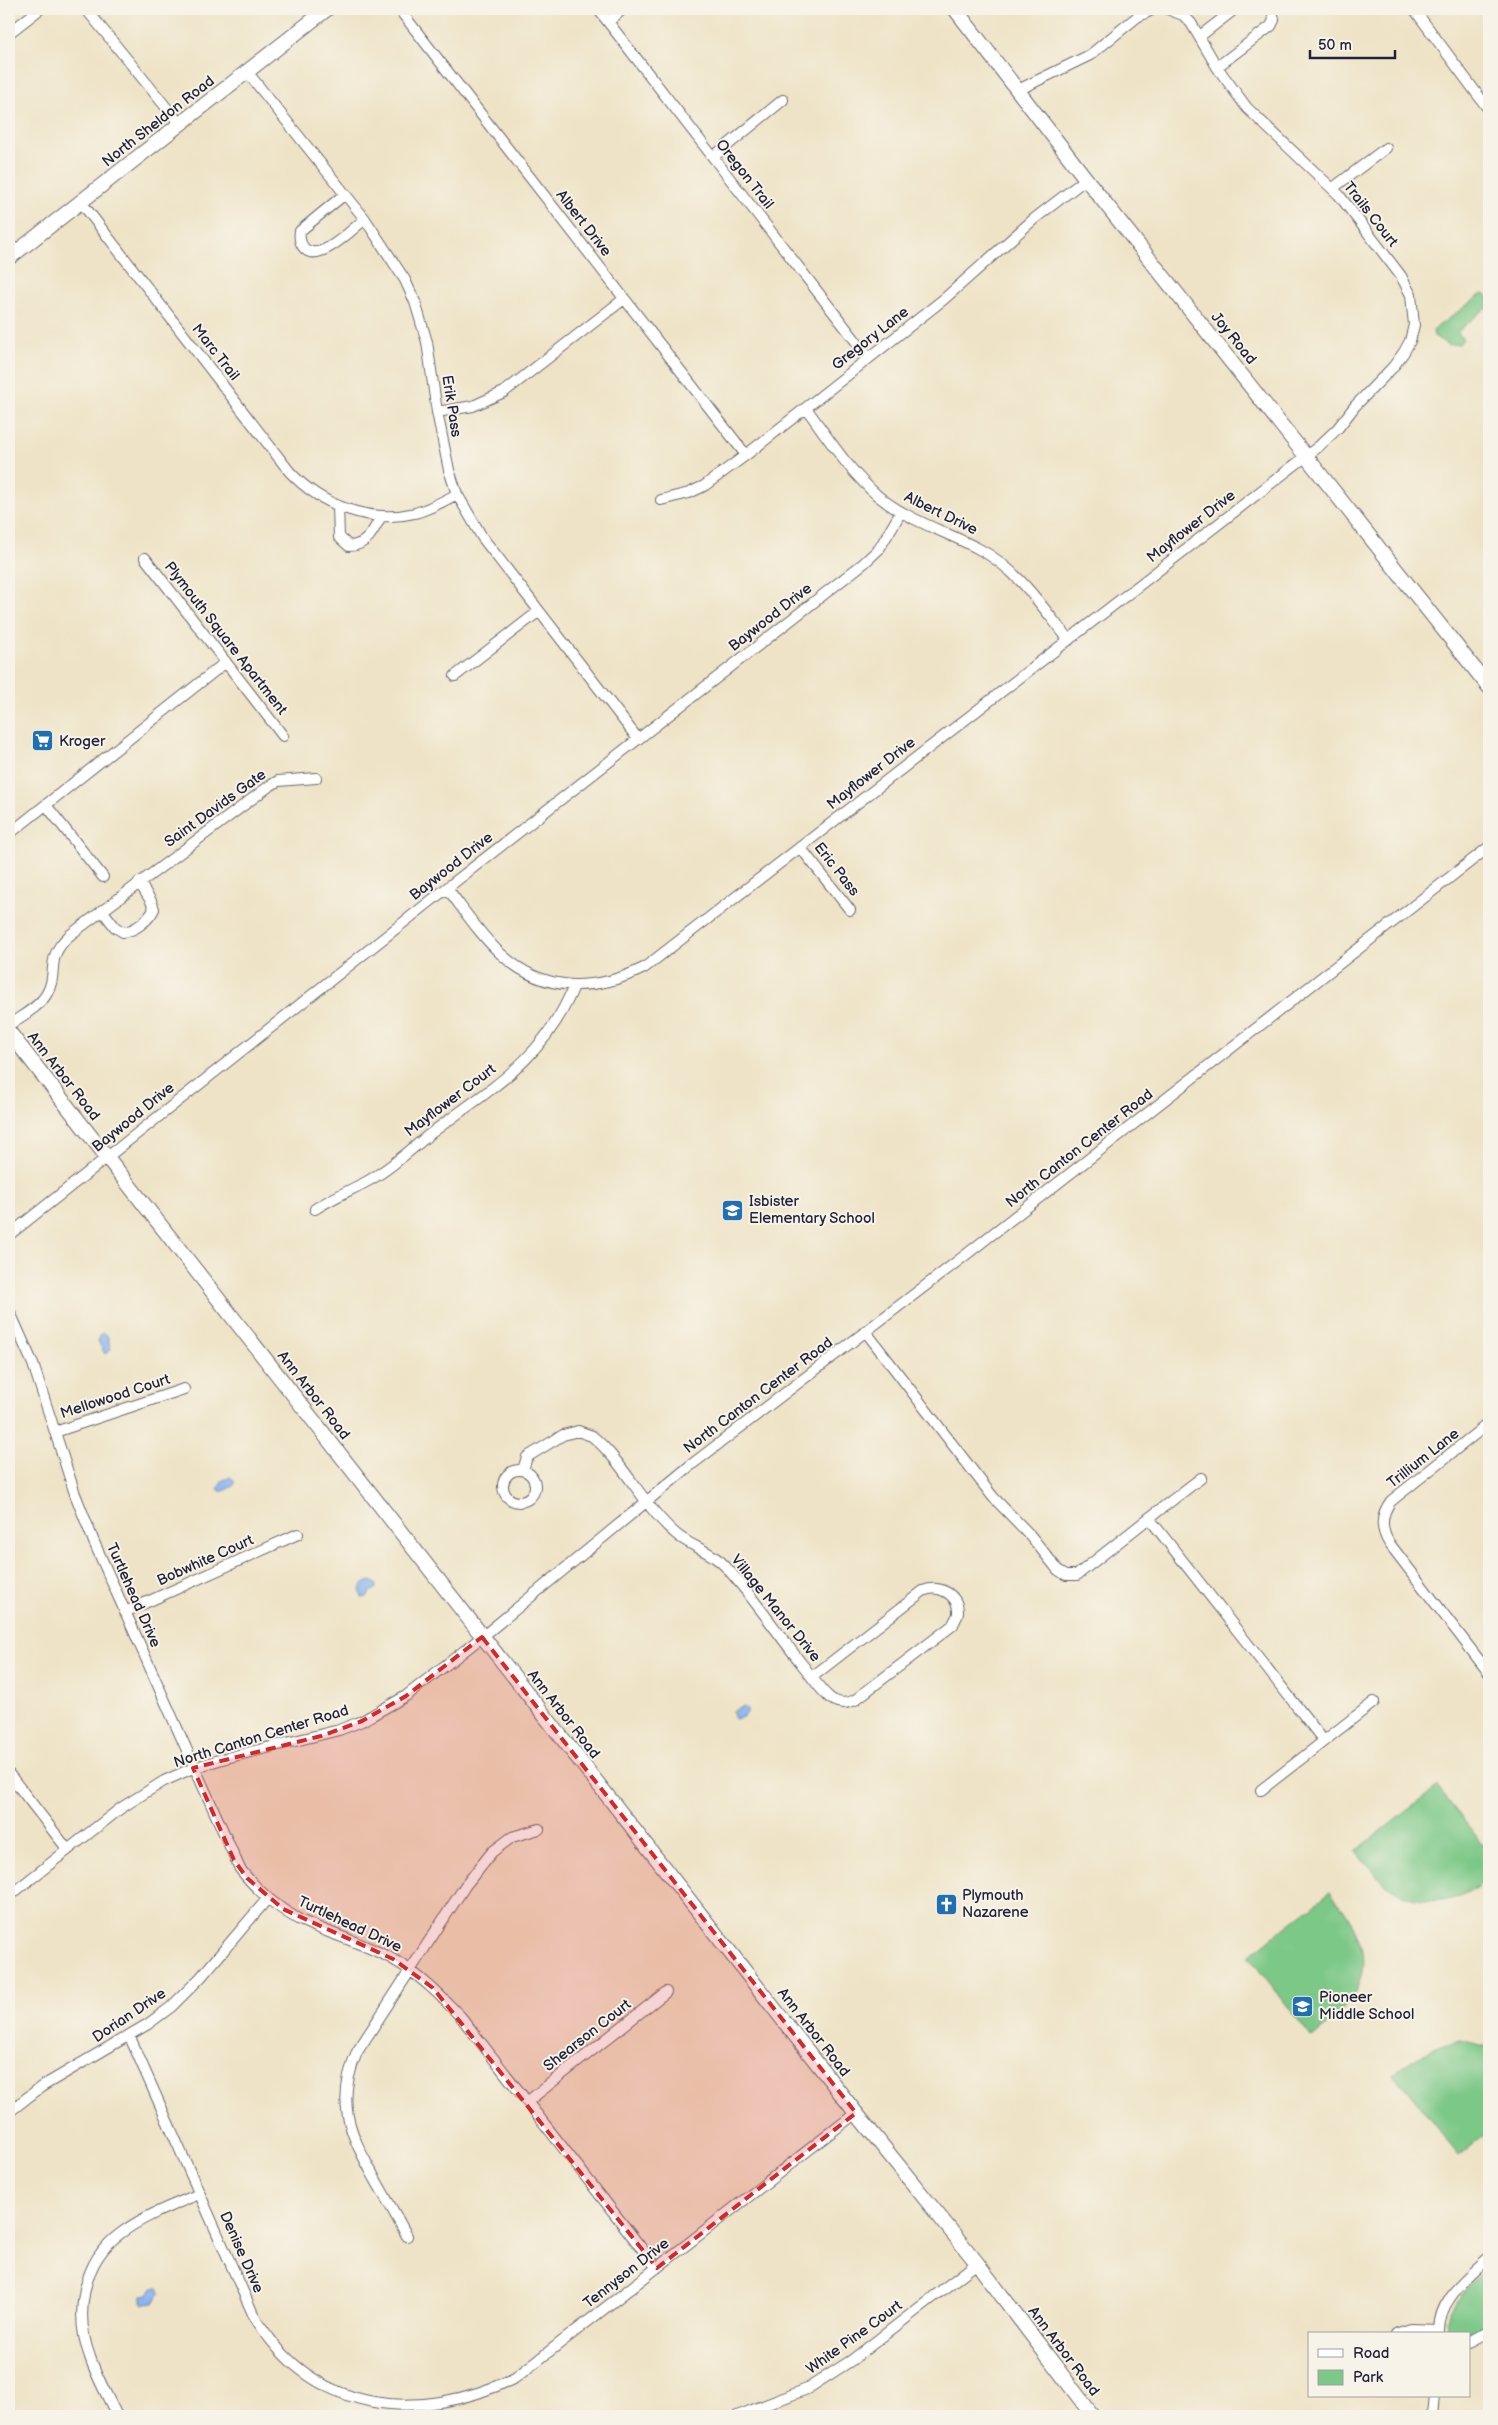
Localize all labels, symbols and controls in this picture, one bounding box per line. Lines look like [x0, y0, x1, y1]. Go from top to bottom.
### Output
scale bar [1310, 28, 1396, 60]
text: 50 m [1318, 36, 1352, 55]
street label: North Sheldon Road [98, 72, 218, 171]
street label: Oregon Trail [711, 136, 778, 213]
street label: Trails Court [1339, 178, 1402, 251]
street label: Albert Drive [552, 186, 616, 261]
street label: Gregory Lane [828, 302, 913, 374]
street label: Joy Road [1207, 308, 1260, 368]
street label: Marc Trail [188, 320, 244, 384]
street label: Erik Pass [437, 374, 466, 439]
street label: Mayflower Drive [1143, 486, 1240, 567]
street label: Albert Drive [901, 488, 981, 539]
street label: Plymouth Square Apartment [160, 558, 292, 719]
street label: Baywood Drive [725, 579, 816, 656]
supermarket icon: Kroger [31, 729, 55, 753]
place label: Kroger [59, 732, 106, 751]
street label: Mayflower Drive [823, 733, 920, 814]
street label: Saint Davids Gate [161, 765, 270, 852]
street label: Baywood Drive [406, 828, 497, 905]
street label: Eric Pass [810, 839, 864, 900]
street label: Ann Arbor Road [23, 1028, 104, 1124]
street label: Mayflower Court [401, 1060, 500, 1141]
street label: Baywood Drive [88, 1078, 178, 1156]
street label: North Canton Center Road [1002, 1085, 1157, 1212]
place label: Isbister Elementary School [749, 1192, 875, 1228]
school or university icon: Isbister Elementary School [721, 1198, 745, 1222]
street label: North Canton Center Road [680, 1333, 837, 1458]
street label: Ann Arbor Road [273, 1347, 354, 1443]
street label: Mellowood Court [58, 1370, 173, 1423]
street label: Trillium Lane [1383, 1424, 1463, 1492]
street label: Bobwhite Court [154, 1531, 257, 1590]
street label: Turtlehead Drive [102, 1540, 165, 1650]
street label: Village Manor Drive [726, 1551, 825, 1666]
street label: Ann Arbor Road [523, 1666, 604, 1762]
street label: North Canton Center Road [171, 1701, 351, 1772]
place label: Plymouth Nazarene [962, 1886, 1029, 1922]
street label: Turtlehead Drive [295, 1892, 405, 1957]
church icon: Plymouth Nazarene [934, 1892, 958, 1916]
street label: Dorian Drive [89, 1984, 170, 2047]
street label: Ann Arbor Road [773, 1984, 854, 2080]
place label: Pioneer Middle School [1319, 1988, 1414, 2024]
school or university icon: Pioneer Middle School [1291, 1994, 1315, 2018]
street label: Shearson Court [540, 1995, 635, 2076]
street label: Denise Drive [215, 2208, 268, 2296]
street label: Tennyson Drive [580, 2234, 673, 2313]
street label: White Pine Court [803, 2296, 906, 2379]
street label: Ann Arbor Road [1024, 2303, 1104, 2400]
legend [1308, 2332, 1470, 2398]
text: Road [1353, 2344, 1389, 2363]
text: Park [1353, 2368, 1384, 2387]

